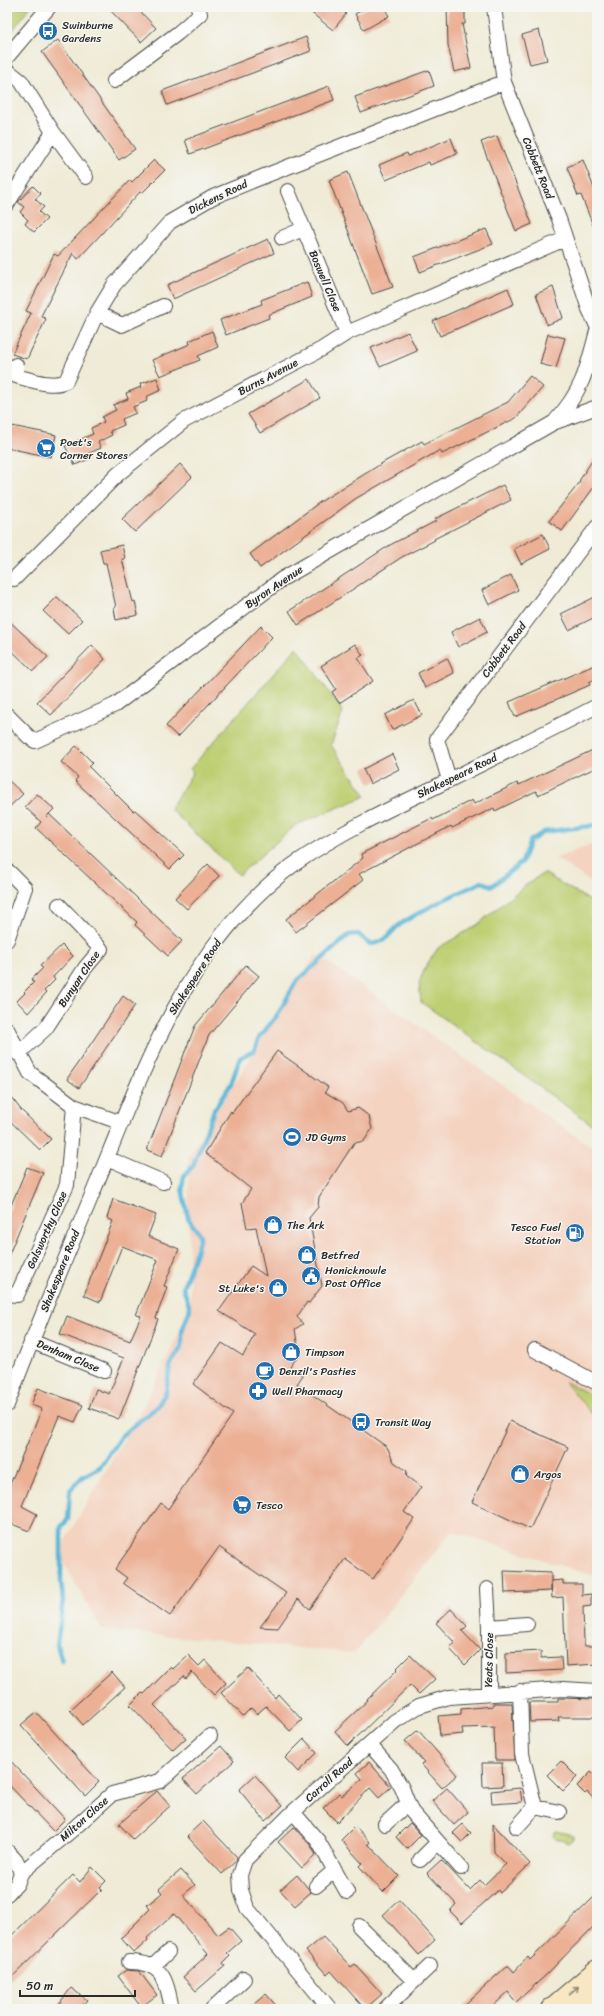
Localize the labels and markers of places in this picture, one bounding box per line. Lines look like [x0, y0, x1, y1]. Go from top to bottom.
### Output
place label: Swinburne Gardens [62, 16, 114, 48]
bus stop icon: Swinburne Gardens [37, 20, 59, 42]
place label: Poet's Corner Stores [60, 433, 128, 465]
supermarket icon: Poet's Corner Stores [35, 437, 57, 459]
sports icon: JD Gyms [281, 1126, 303, 1148]
place label: JD Gyms [305, 1128, 347, 1147]
shop icon: The Ark [262, 1214, 284, 1236]
place label: The Ark [287, 1216, 325, 1235]
place label: Tesco Fuel Station [511, 1218, 562, 1250]
fuel station icon: Tesco Fuel Station [564, 1222, 586, 1244]
shop icon: Betfred [296, 1244, 318, 1266]
place label: Betfred [321, 1246, 360, 1265]
place label: Honicknowle Post Office [325, 1261, 387, 1293]
public building icon: Honicknowle Post Office [300, 1265, 322, 1287]
shop icon: St Luke's [267, 1277, 289, 1299]
place label: St Luke's [218, 1279, 264, 1298]
shop icon: Timpson [280, 1341, 302, 1363]
place label: Timpson [305, 1343, 345, 1362]
cafe icon: Denzil's Pasties [254, 1360, 276, 1382]
place label: Denzil's Pasties [279, 1362, 357, 1381]
pharmacy icon: Well Pharmacy [247, 1380, 269, 1402]
place label: Well Pharmacy [272, 1382, 343, 1401]
bus stop icon: Transit Way [350, 1411, 372, 1433]
place label: Transit Way [375, 1413, 431, 1432]
shop icon: Argos [509, 1463, 531, 1485]
place label: Argos [533, 1465, 562, 1484]
supermarket icon: Tesco [231, 1494, 253, 1516]
place label: Tesco [256, 1496, 283, 1515]

